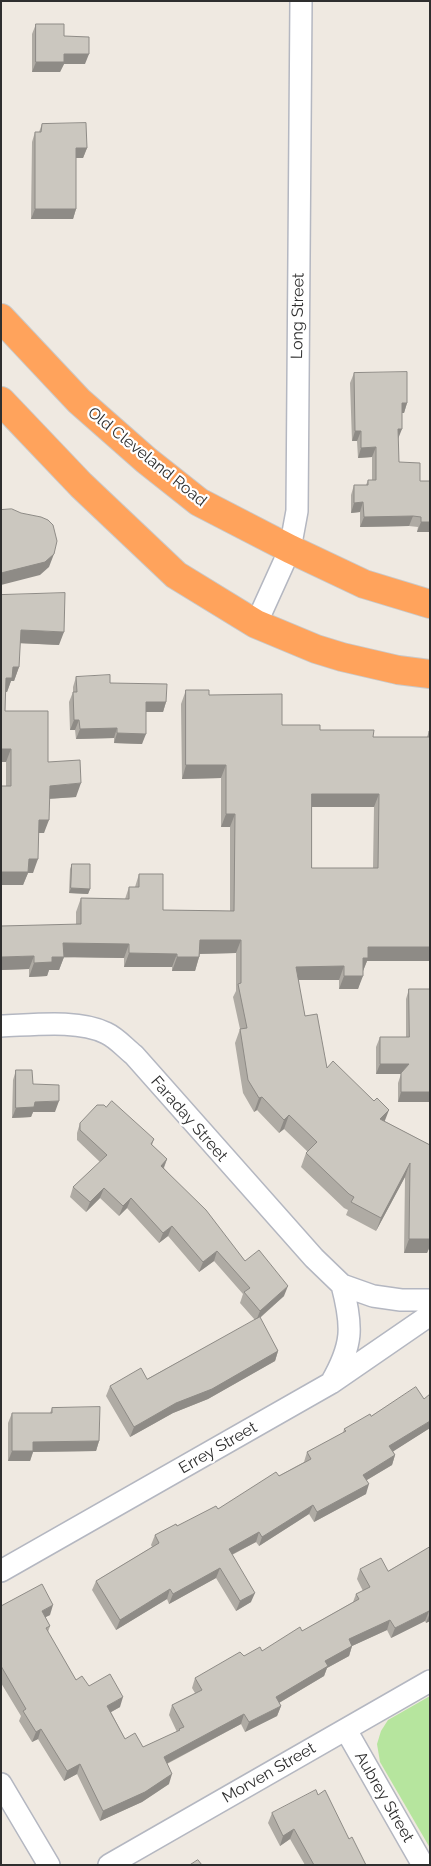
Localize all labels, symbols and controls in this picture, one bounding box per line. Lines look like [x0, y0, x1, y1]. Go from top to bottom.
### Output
street label: Long Street [288, 273, 308, 359]
street label: Old Cleveland Road [84, 403, 210, 511]
street label: Faraday Street [147, 1072, 231, 1166]
street label: Errey Street [176, 1418, 260, 1478]
street label: Morven Street [219, 1739, 319, 1807]
street label: Aubrey Street [350, 1748, 418, 1846]

